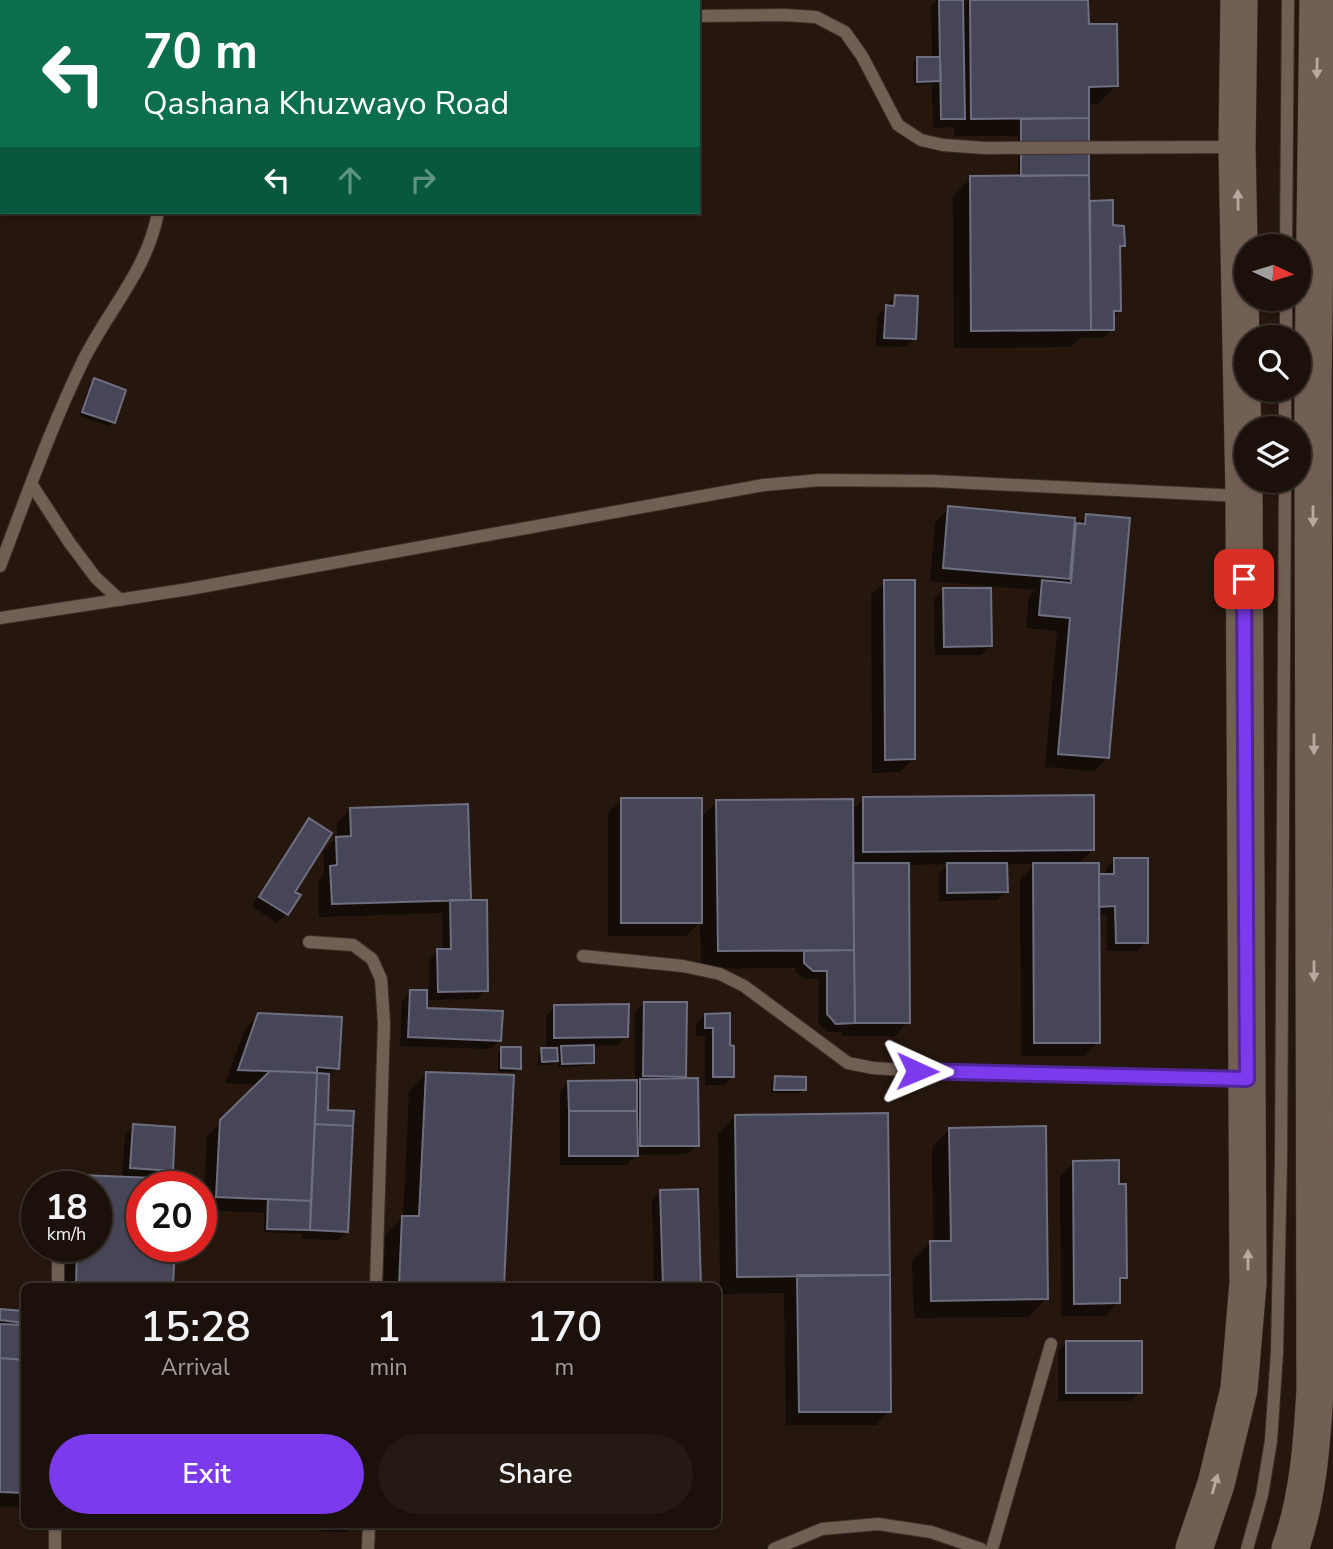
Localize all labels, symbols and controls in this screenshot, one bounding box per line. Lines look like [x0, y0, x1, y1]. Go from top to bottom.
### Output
text: 70 m [143, 18, 258, 85]
icon: left [28, 28, 119, 119]
one-way arrow [1311, 57, 1323, 79]
text: Qashana Khuzwayo Road [143, 82, 509, 125]
icon: left [258, 161, 296, 199]
icon: ahead [331, 161, 369, 199]
icon: right [404, 161, 442, 199]
one-way arrow [1232, 188, 1244, 210]
north arrow [1234, 234, 1311, 312]
map controls [1234, 234, 1311, 493]
button: search [1234, 325, 1311, 402]
button: layers [1234, 416, 1311, 493]
one-way arrow [1307, 505, 1319, 527]
pin [1214, 549, 1274, 609]
icon: arrive [1225, 560, 1263, 598]
one-way arrow [1308, 733, 1320, 755]
one-way arrow [1308, 960, 1320, 982]
position arrow [880, 1034, 954, 1108]
speed limit sign: 20 [126, 1171, 217, 1262]
text: 18 [45, 1184, 88, 1231]
text: km/h [47, 1222, 86, 1246]
one-way arrow [1242, 1249, 1254, 1271]
text: 15:28 [140, 1299, 251, 1356]
text: 1 [376, 1299, 401, 1356]
text: 170 [526, 1299, 602, 1356]
text: Arrival [161, 1352, 230, 1383]
text: min [370, 1352, 408, 1383]
text: m [554, 1352, 574, 1383]
button: Exit [49, 1434, 364, 1514]
button: Share [378, 1434, 693, 1514]
one-way arrow [1211, 1474, 1221, 1495]

